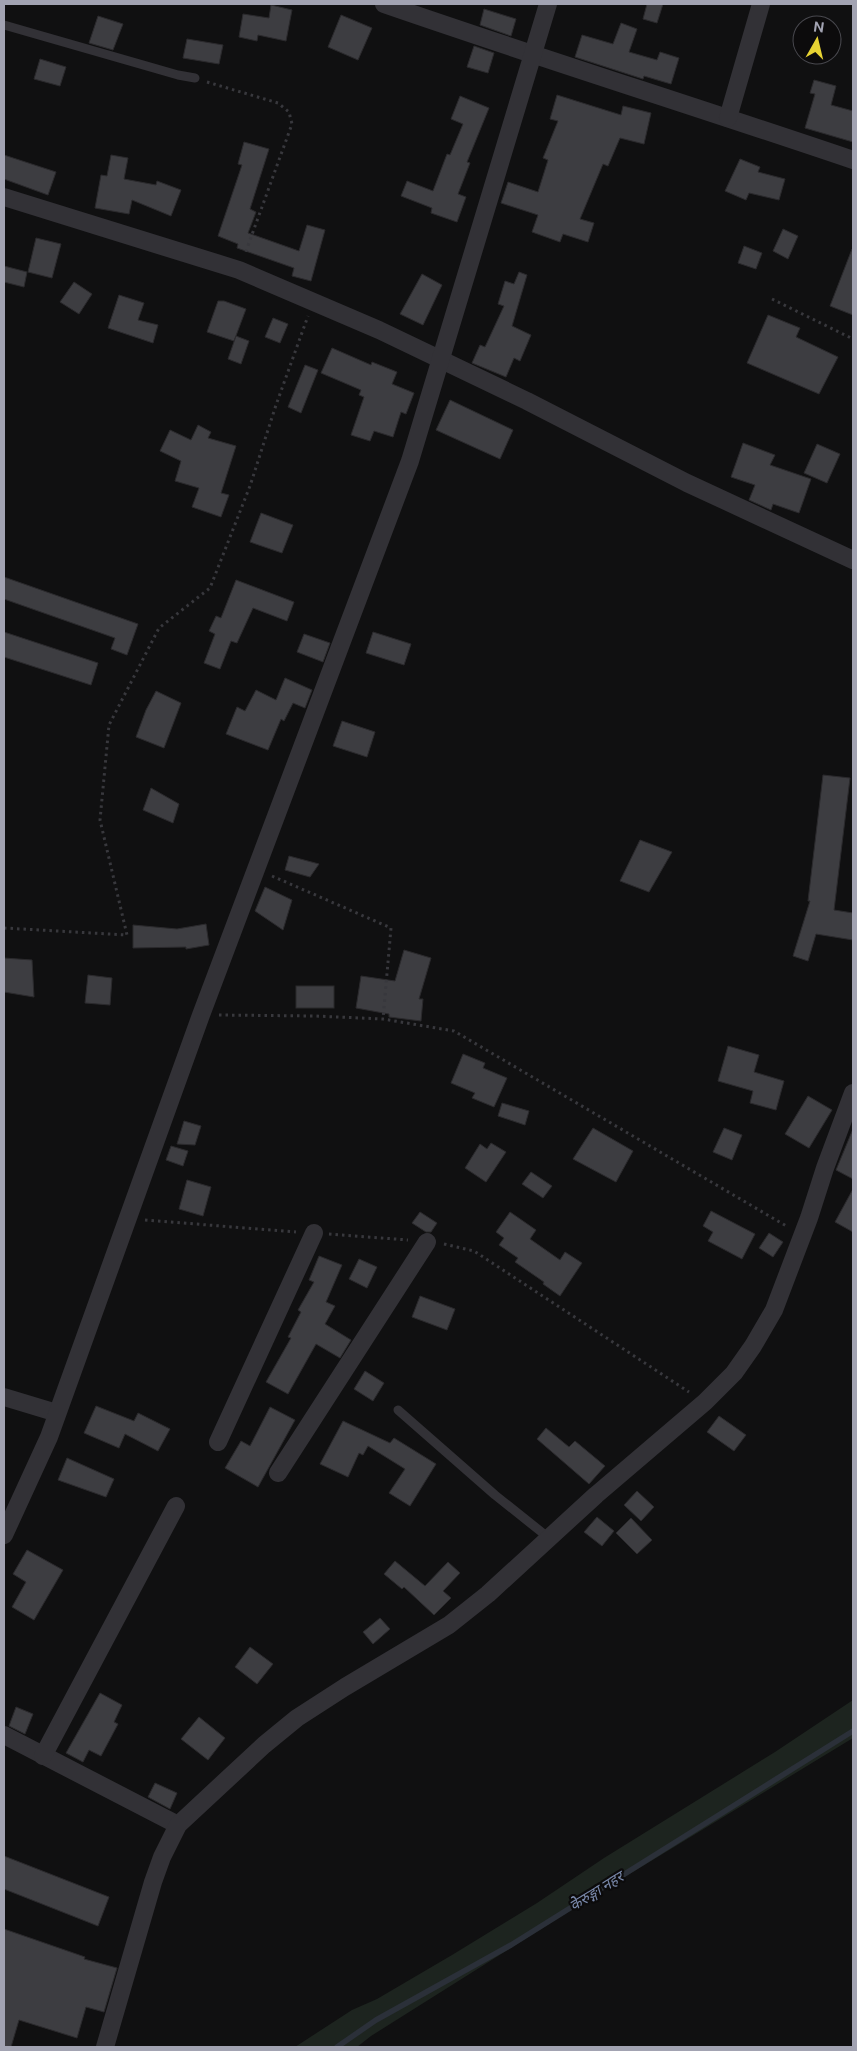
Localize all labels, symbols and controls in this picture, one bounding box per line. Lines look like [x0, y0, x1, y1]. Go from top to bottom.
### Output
north arrow [792, 15, 842, 65]
text: N [812, 18, 825, 36]
water label: केेरुङ्गा नहर [566, 1866, 628, 1914]

